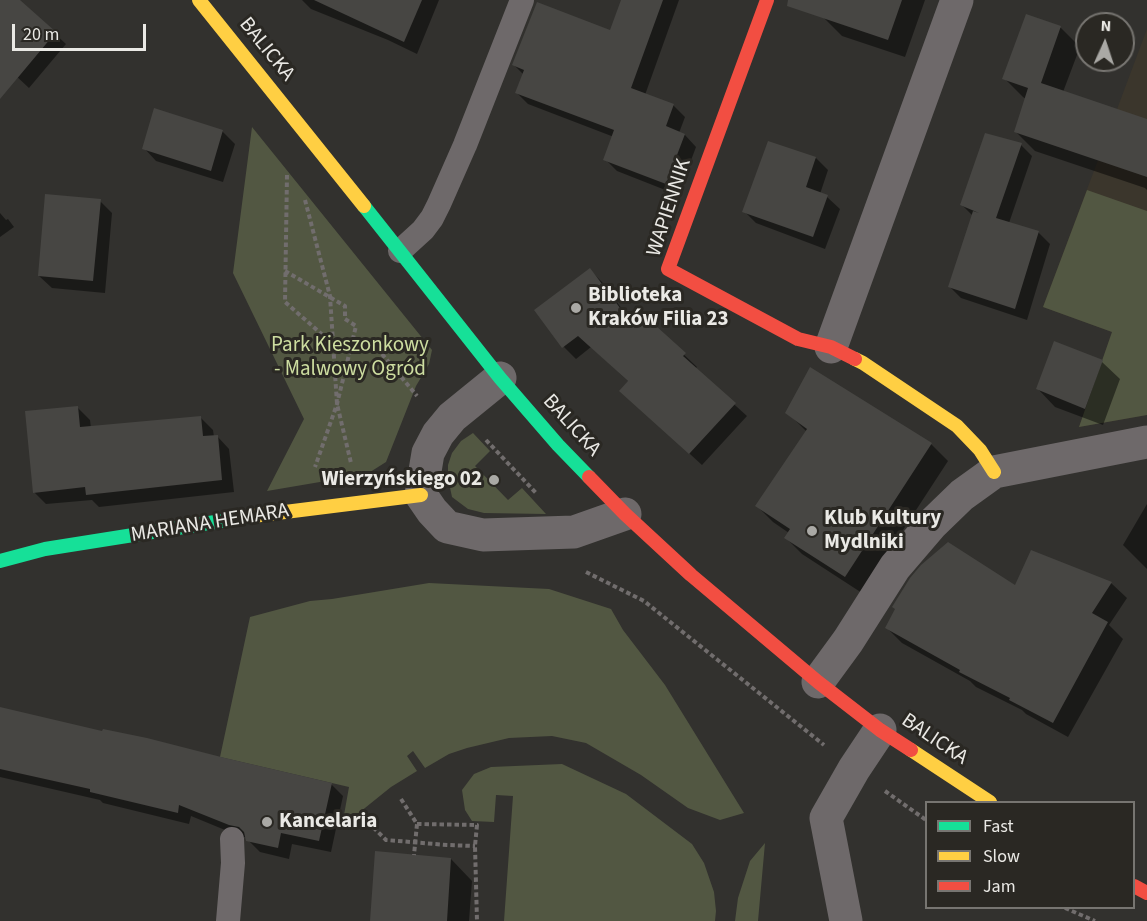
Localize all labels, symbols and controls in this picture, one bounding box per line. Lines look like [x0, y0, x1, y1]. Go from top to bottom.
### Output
scale bar [15, 12, 148, 50]
north arrow [1075, 12, 1135, 72]
street label: BALICKA [233, 13, 299, 87]
text: N [1100, 15, 1112, 37]
text: 20 m [23, 22, 59, 47]
street label: WAPIENNIK [642, 156, 698, 260]
place label: Biblioteka Kraków Filia 23 [588, 283, 729, 333]
marker: Biblioteka Kraków Filia 23 [569, 301, 583, 315]
park label: Park Kieszonkowy - Malwowy Ogród [271, 333, 429, 383]
street label: BALICKA [537, 390, 605, 462]
place label: Wierzyńskiego 02 [321, 467, 482, 493]
marker: Wierzyńskiego 02 [487, 473, 501, 487]
street label: MARIANA HEMARA [129, 499, 291, 549]
place label: Klub Kultury Mydlniki [824, 506, 941, 556]
marker: Klub Kultury Mydlniki [805, 524, 819, 538]
street label: BALICKA [896, 709, 972, 771]
legend [925, 801, 1135, 909]
place label: Kancelaria [279, 809, 377, 835]
text: Fast [983, 814, 1014, 839]
marker: Kancelaria [260, 815, 274, 829]
text: Slow [983, 844, 1020, 869]
text: Jam [983, 874, 1016, 899]

